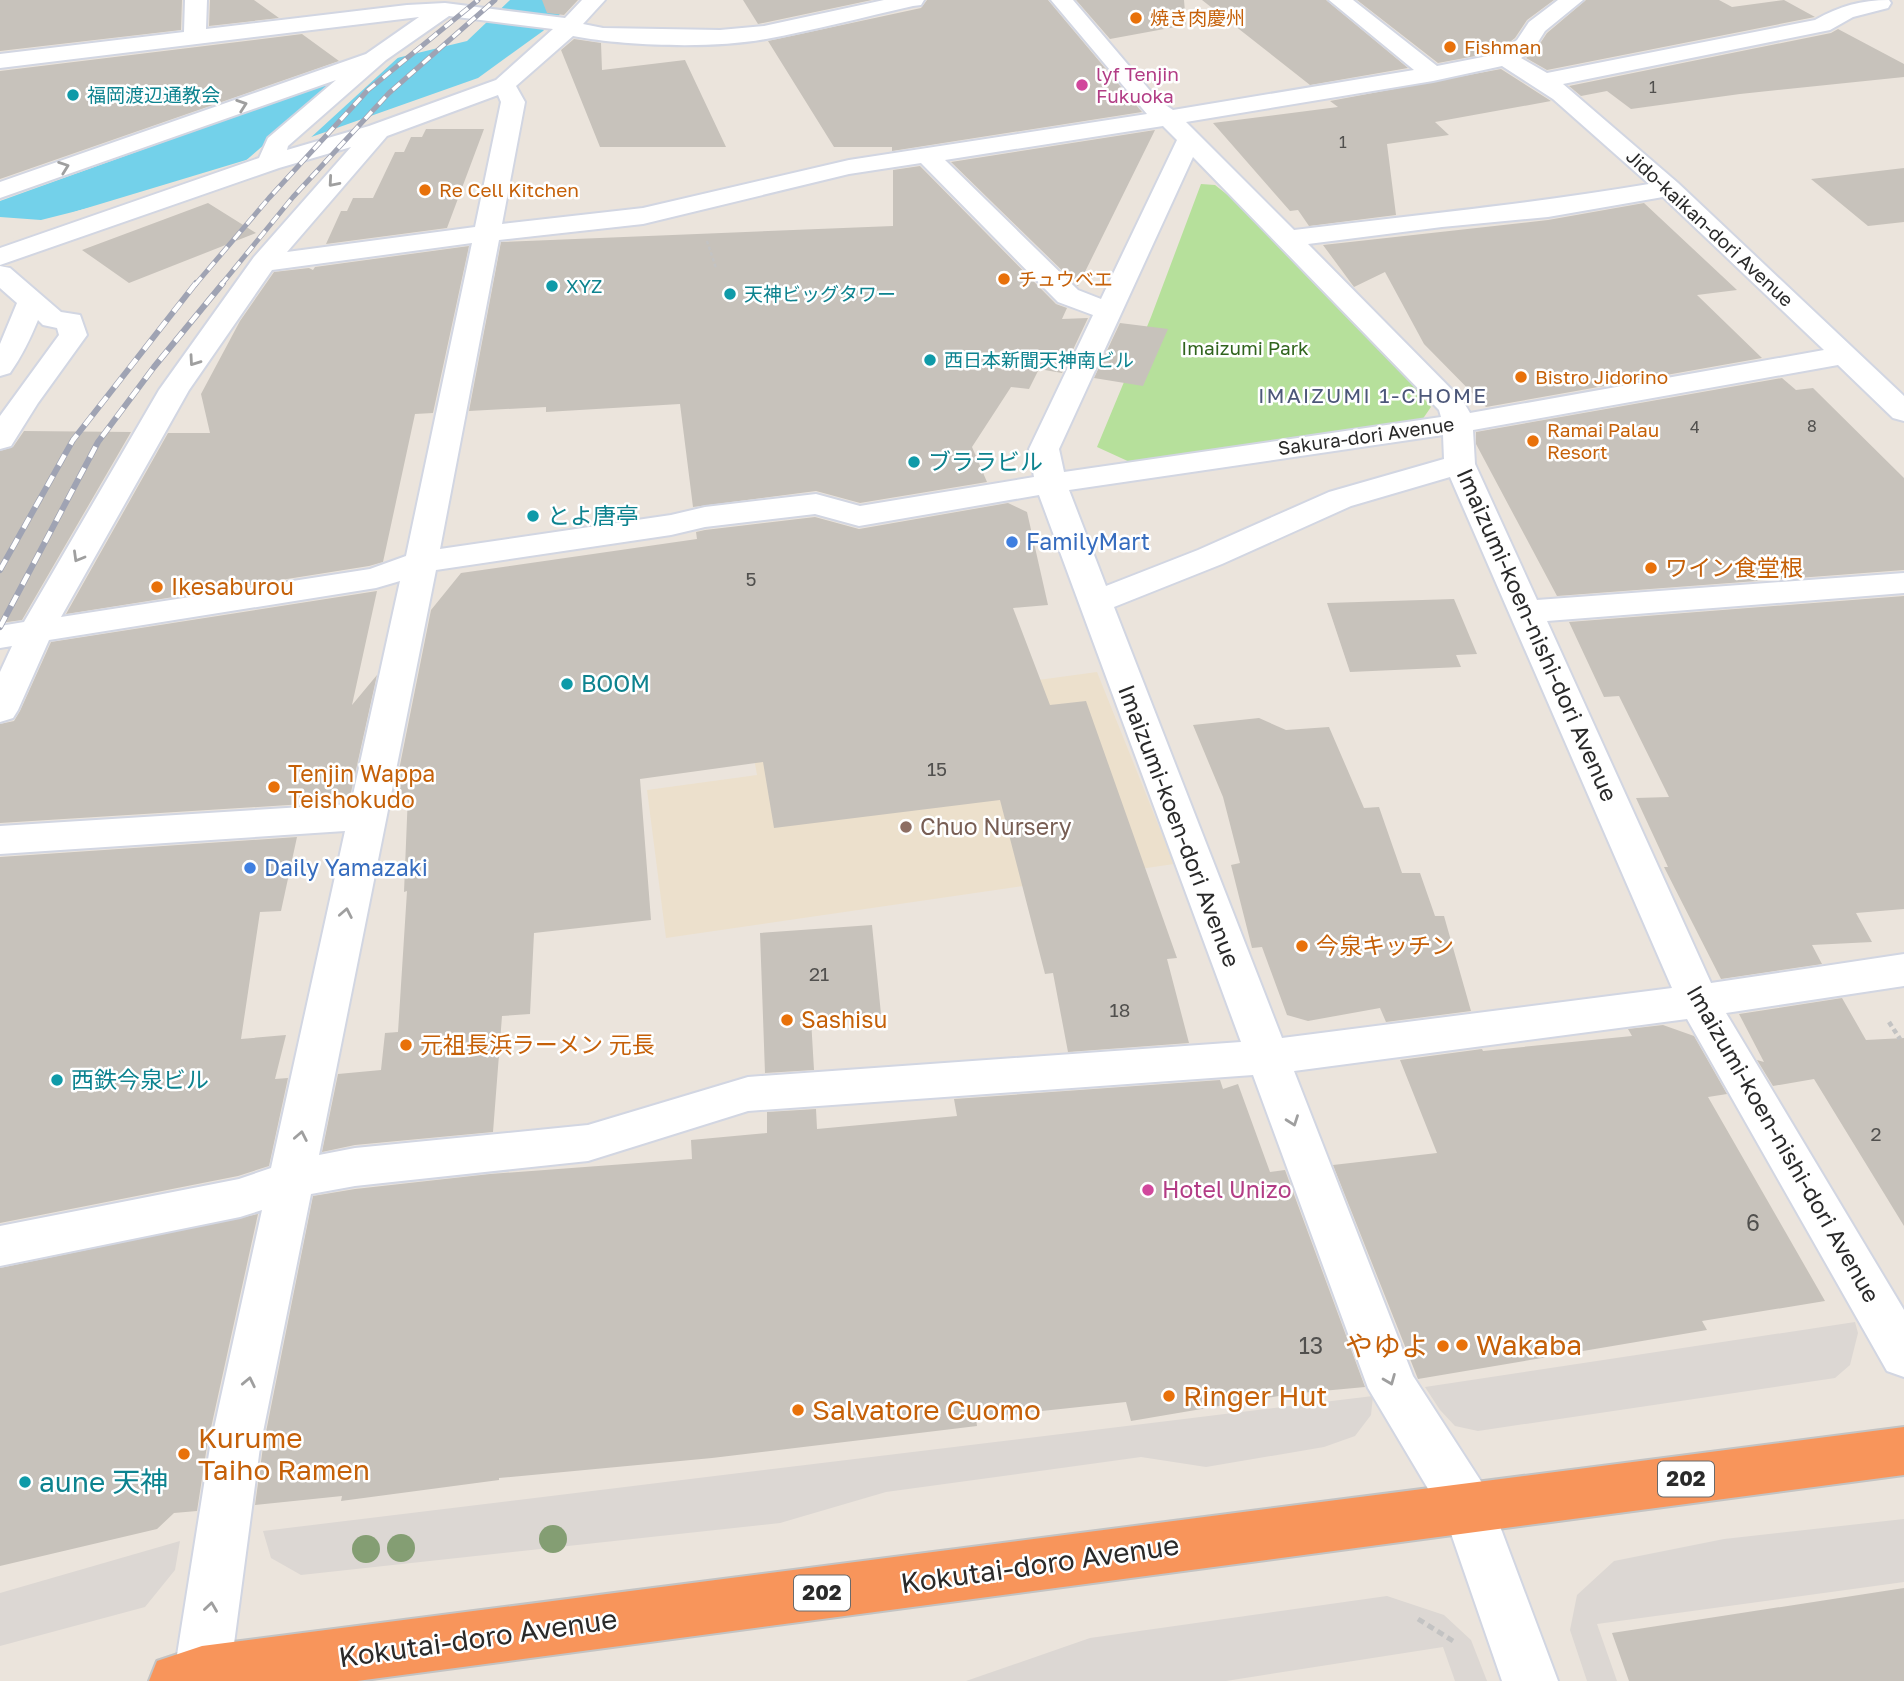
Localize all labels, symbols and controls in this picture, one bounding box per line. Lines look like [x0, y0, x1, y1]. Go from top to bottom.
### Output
place label: 焼き肉慶州 [1150, 6, 1245, 29]
marker: 焼き肉慶州 [1128, 10, 1144, 26]
place label: Fishman [1464, 35, 1541, 58]
marker: Fishman [1442, 39, 1458, 55]
place label: lyf Tenjin Fukuoka [1096, 62, 1179, 107]
marker: lyf Tenjin Fukuoka [1074, 77, 1090, 93]
house number: 1 [1649, 77, 1657, 97]
place label: 福岡渡辺通教会 [87, 83, 220, 106]
marker: 福岡渡辺通教会 [65, 87, 81, 103]
one-way arrow [235, 99, 248, 113]
house number: 1 [1339, 132, 1347, 152]
street label: Jido-kaikan-dori Avenue [1622, 144, 1799, 311]
one-way arrow [58, 162, 70, 176]
one-way arrow [329, 174, 341, 187]
place label: Re Cell Kitchen [439, 178, 579, 201]
marker: Re Cell Kitchen [417, 182, 433, 198]
place label: チュウベエ [1018, 267, 1113, 290]
marker: チュウベエ [996, 271, 1012, 287]
place label: XYZ [566, 274, 602, 297]
marker: XYZ [544, 278, 560, 294]
place label: 天神ビッグタワー [744, 282, 896, 305]
marker: 天神ビッグタワー [722, 286, 738, 302]
park label: Imaizumi Park [1181, 336, 1309, 359]
place label: 西日本新聞天神南ビル [944, 348, 1134, 371]
marker: 西日本新聞天神南ビル [922, 352, 938, 368]
one-way arrow [190, 353, 202, 366]
place label: Bistro Jidorino [1535, 365, 1668, 388]
marker: Bistro Jidorino [1513, 369, 1529, 385]
district label: IMAIZUMI 1-CHOME [1258, 382, 1488, 408]
street label: Sakura-dori Avenue [1276, 412, 1456, 459]
house number: 8 [1807, 416, 1817, 436]
house number: 4 [1690, 417, 1700, 437]
place label: Ramai Palau Resort [1547, 418, 1659, 463]
marker: Ramai Palau Resort [1525, 433, 1541, 449]
place label: ブララビル [928, 447, 1043, 475]
marker: ブララビル [906, 454, 922, 470]
street label: Imaizumi-koen-nishi-dori Avenue [1452, 464, 1624, 806]
place label: とよ唐亭 [547, 501, 639, 529]
marker: とよ唐亭 [525, 508, 541, 524]
place label: FamilyMart [1026, 527, 1150, 555]
marker: FamilyMart [1004, 534, 1020, 550]
one-way arrow [73, 550, 86, 563]
place label: ワイン食堂根 [1665, 553, 1803, 581]
marker: ワイン食堂根 [1643, 560, 1659, 576]
house number: 5 [745, 567, 757, 590]
place label: Ikesaburou [171, 572, 294, 600]
marker: Ikesaburou [149, 579, 165, 595]
place label: BOOM [581, 669, 650, 697]
marker: BOOM [559, 676, 575, 692]
street label: Imaizumi-koen-dori Avenue [1113, 680, 1247, 971]
house number: 15 [927, 757, 947, 780]
place label: Tenjin Wappa Teishokudo [288, 759, 435, 813]
marker: Tenjin Wappa Teishokudo [266, 779, 282, 795]
place label: Chuo Nursery [920, 812, 1072, 840]
marker: Chuo Nursery [898, 819, 914, 835]
place label: Daily Yamazaki [264, 853, 428, 881]
marker: Daily Yamazaki [242, 860, 258, 876]
one-way arrow [338, 907, 353, 919]
place label: 今泉キッチン [1316, 931, 1454, 959]
marker: 今泉キッチン [1294, 938, 1310, 954]
house number: 21 [809, 962, 829, 985]
street label: Imaizumi-koen-nishi-dori Avenue [1681, 980, 1886, 1307]
house number: 18 [1110, 998, 1130, 1021]
place label: Sashisu [801, 1005, 887, 1033]
marker: Sashisu [779, 1012, 795, 1028]
place label: 元祖長浜ラーメン 元長 [420, 1030, 655, 1058]
marker: 元祖長浜ラーメン 元長 [398, 1037, 414, 1053]
place label: 西鉄今泉ビル [71, 1065, 209, 1093]
marker: 西鉄今泉ビル [49, 1072, 65, 1088]
one-way arrow [1285, 1115, 1299, 1127]
house number: 2 [1870, 1122, 1882, 1145]
one-way arrow [293, 1130, 308, 1142]
place label: Hotel Unizo [1162, 1175, 1292, 1203]
marker: Hotel Unizo [1140, 1182, 1156, 1198]
house number: 6 [1746, 1208, 1760, 1236]
place label: Wakaba [1476, 1328, 1582, 1361]
place label: やゆよ [1345, 1329, 1429, 1362]
house number: 13 [1299, 1331, 1323, 1359]
marker: Wakaba [1454, 1337, 1470, 1353]
marker: やゆよ [1435, 1338, 1451, 1354]
one-way arrow [1382, 1373, 1396, 1385]
one-way arrow [241, 1376, 256, 1388]
place label: Ringer Hut [1183, 1379, 1328, 1412]
marker: Ringer Hut [1161, 1388, 1177, 1404]
place label: Salvatore Cuomo [812, 1393, 1041, 1426]
marker: Salvatore Cuomo [790, 1402, 806, 1418]
place label: Kurume Taiho Ramen [198, 1421, 370, 1486]
marker: Kurume Taiho Ramen [176, 1446, 192, 1462]
road number: 202 [1658, 1462, 1714, 1496]
place label: aune 天神 [39, 1465, 168, 1498]
marker: aune 天神 [17, 1474, 33, 1490]
street label: Kokutai-doro Avenue [899, 1528, 1181, 1599]
road number: 202 [794, 1576, 850, 1610]
one-way arrow [204, 1601, 219, 1613]
street label: Kokutai-doro Avenue [337, 1602, 619, 1673]

